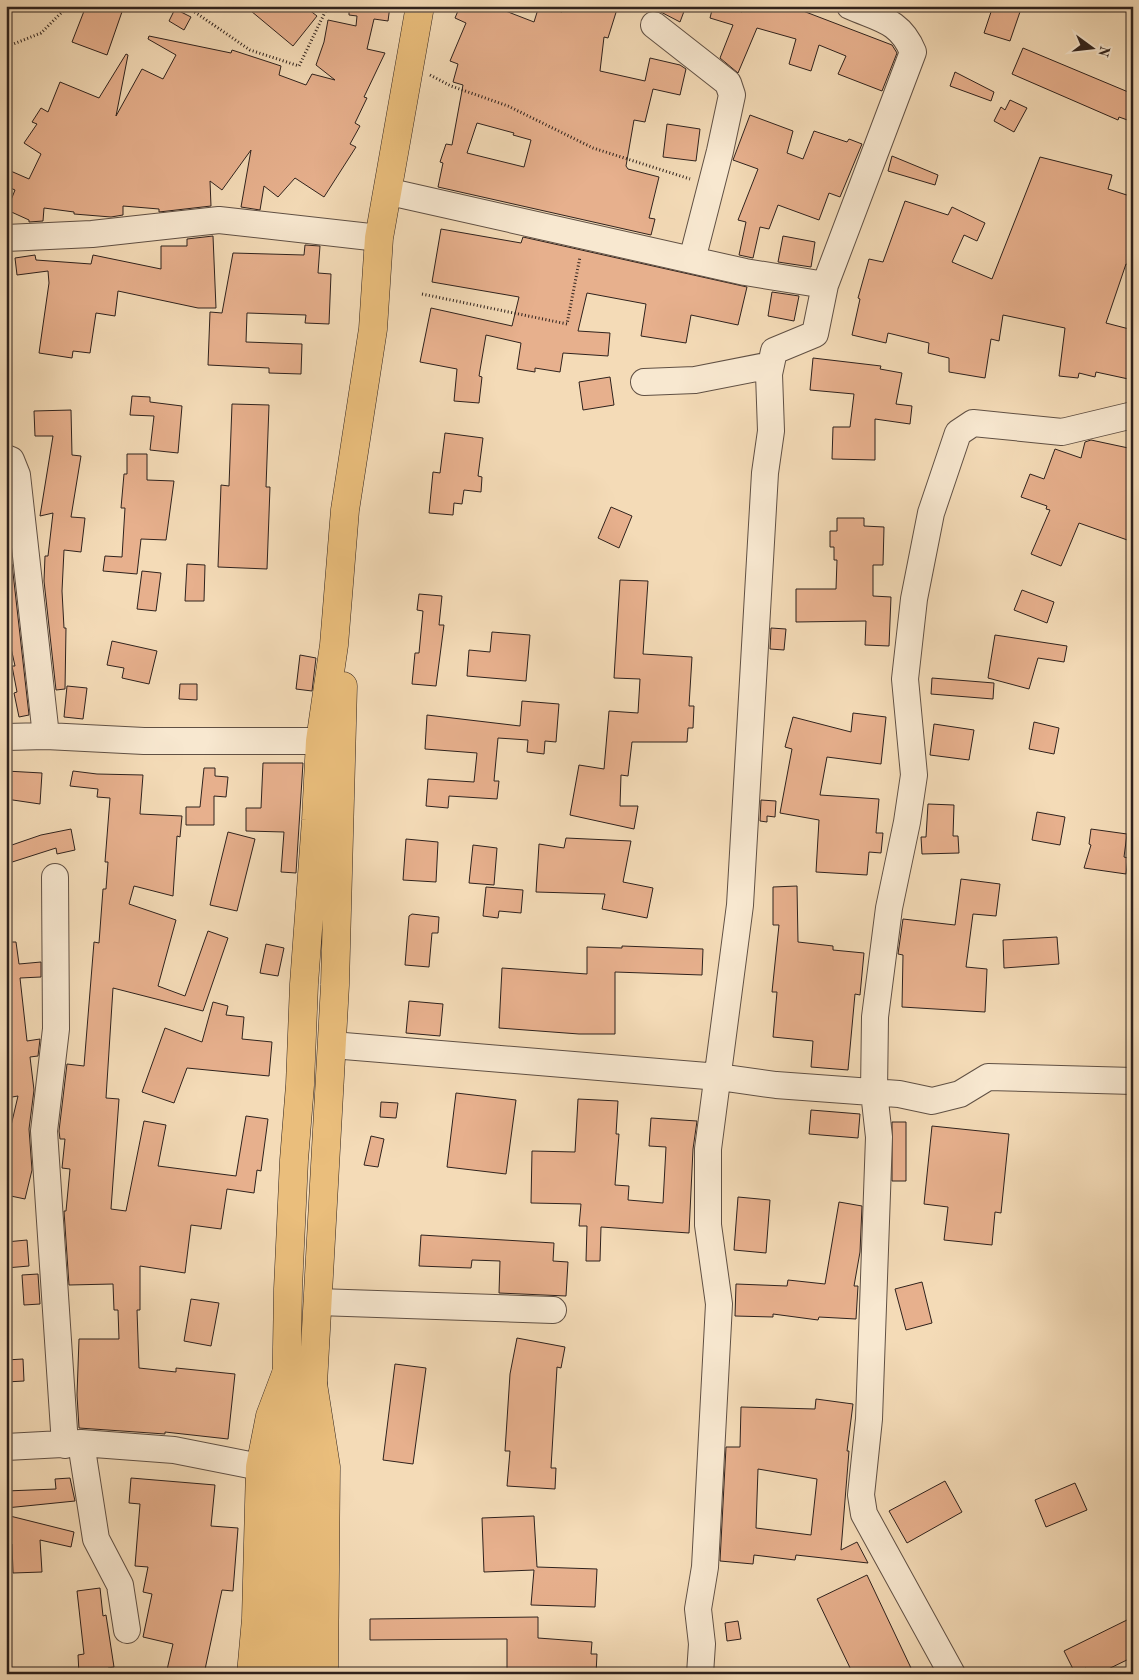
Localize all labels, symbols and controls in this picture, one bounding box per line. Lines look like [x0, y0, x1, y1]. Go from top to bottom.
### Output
north arrow [1066, 22, 1116, 72]
text: N [1095, 44, 1112, 58]

